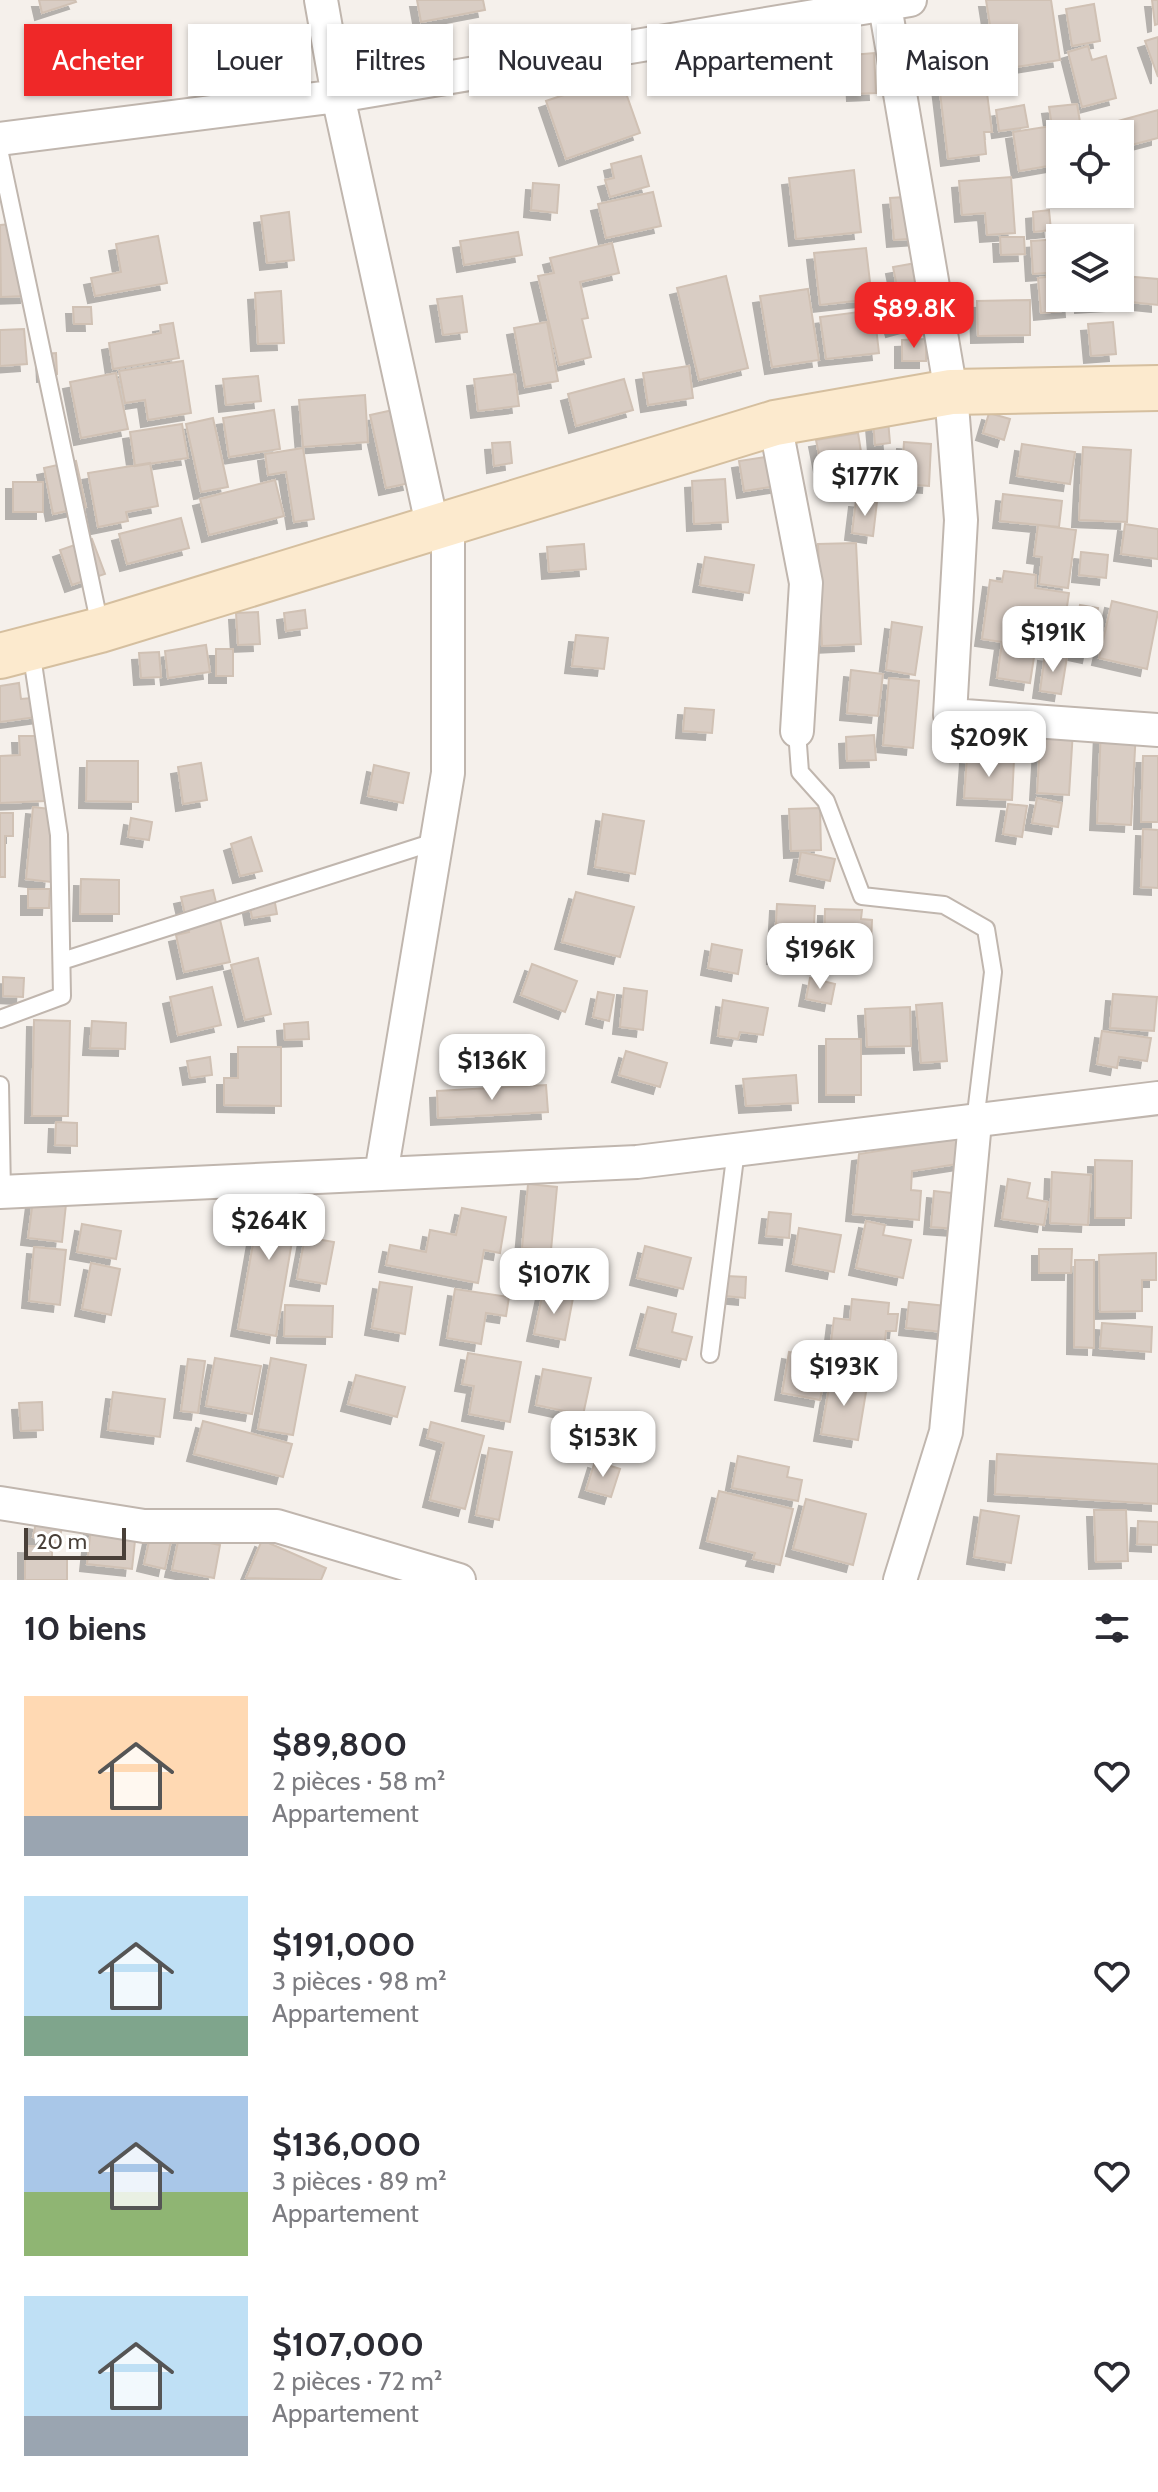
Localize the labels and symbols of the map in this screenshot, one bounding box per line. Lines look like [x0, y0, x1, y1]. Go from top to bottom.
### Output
pin: $89.8K [849, 282, 979, 350]
pin: $177K [809, 450, 921, 518]
pin: $191K [997, 606, 1109, 674]
pin: $209K [933, 711, 1045, 779]
pin: $196K [764, 923, 876, 991]
pin: $136K [436, 1034, 548, 1102]
pin: $264K [213, 1194, 325, 1262]
pin: $107K [498, 1248, 610, 1316]
pin: $193K [788, 1340, 900, 1408]
pin: $153K [547, 1411, 659, 1479]
scale bar [24, 1524, 126, 1560]

